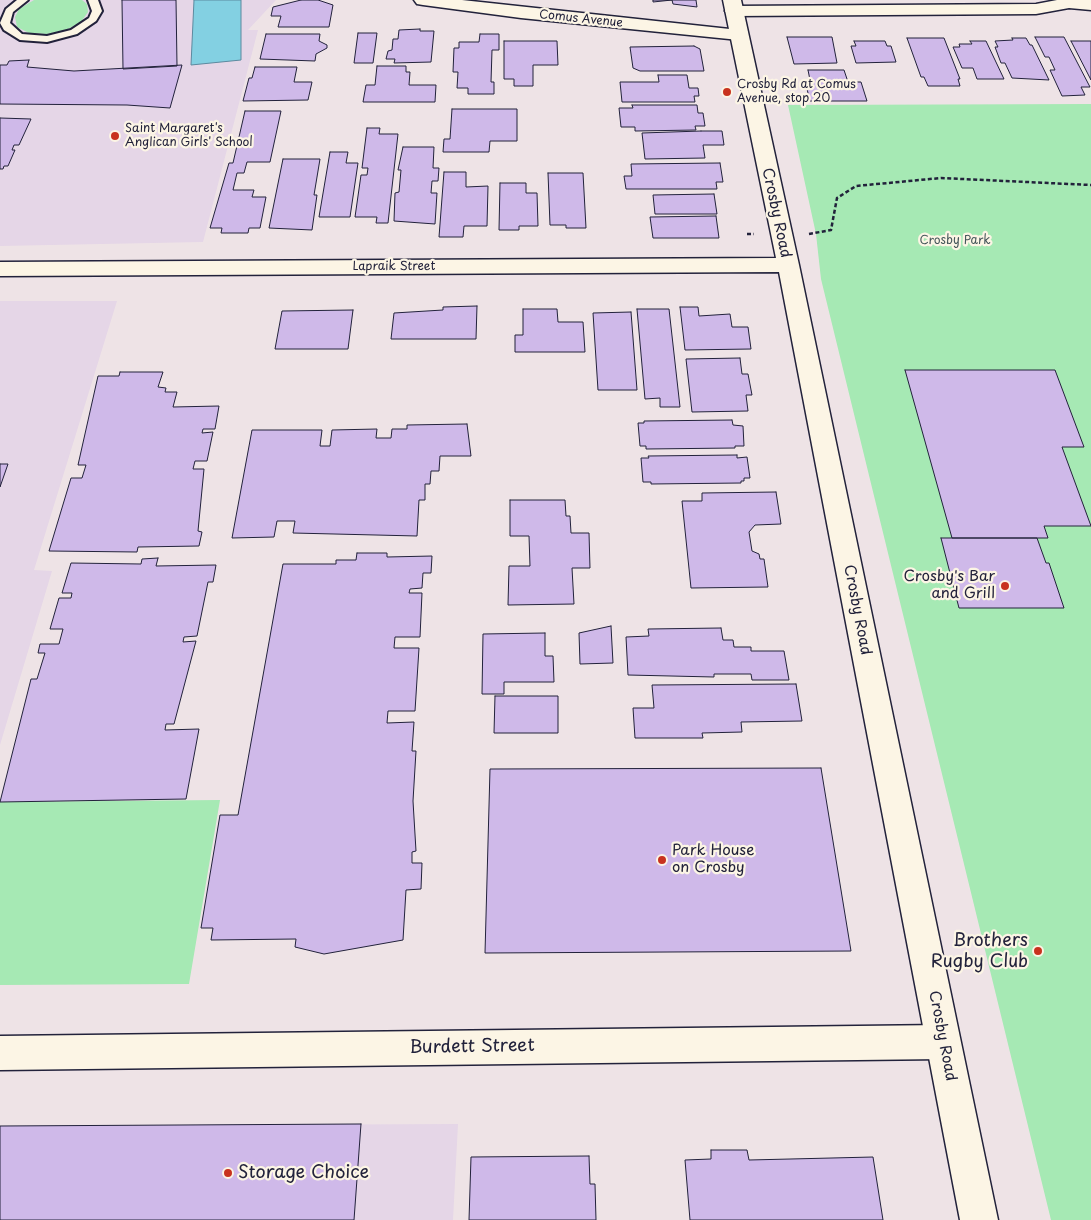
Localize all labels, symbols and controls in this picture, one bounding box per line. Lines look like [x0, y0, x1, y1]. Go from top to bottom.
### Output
street label: Comus Avenue [538, 7, 624, 31]
place label: Crosby Rd at Comus Avenue, stop 20 [737, 78, 856, 106]
marker: Crosby Rd at Comus Avenue, stop 20 [721, 86, 733, 98]
place label: Saint Margaret's Anglican Girls' School [125, 122, 253, 150]
marker: Saint Margaret's Anglican Girls' School [109, 130, 121, 142]
street label: Crosby Road [758, 166, 794, 260]
park label: Crosby Park [919, 234, 991, 248]
street label: Lapraik Street [353, 260, 435, 274]
street label: Crosby Road [839, 563, 875, 657]
place label: Crosby's Bar and Grill [903, 568, 995, 603]
marker: Crosby's Bar and Grill [999, 580, 1011, 592]
place label: Park House on Crosby [672, 842, 754, 877]
marker: Park House on Crosby [656, 854, 668, 866]
place label: Brothers Rugby Club [931, 930, 1028, 972]
marker: Brothers Rugby Club [1032, 945, 1044, 957]
street label: Crosby Road [924, 989, 960, 1083]
street label: Burdett Street [409, 1035, 535, 1059]
place label: Storage Choice [238, 1162, 369, 1184]
marker: Storage Choice [222, 1167, 234, 1179]

